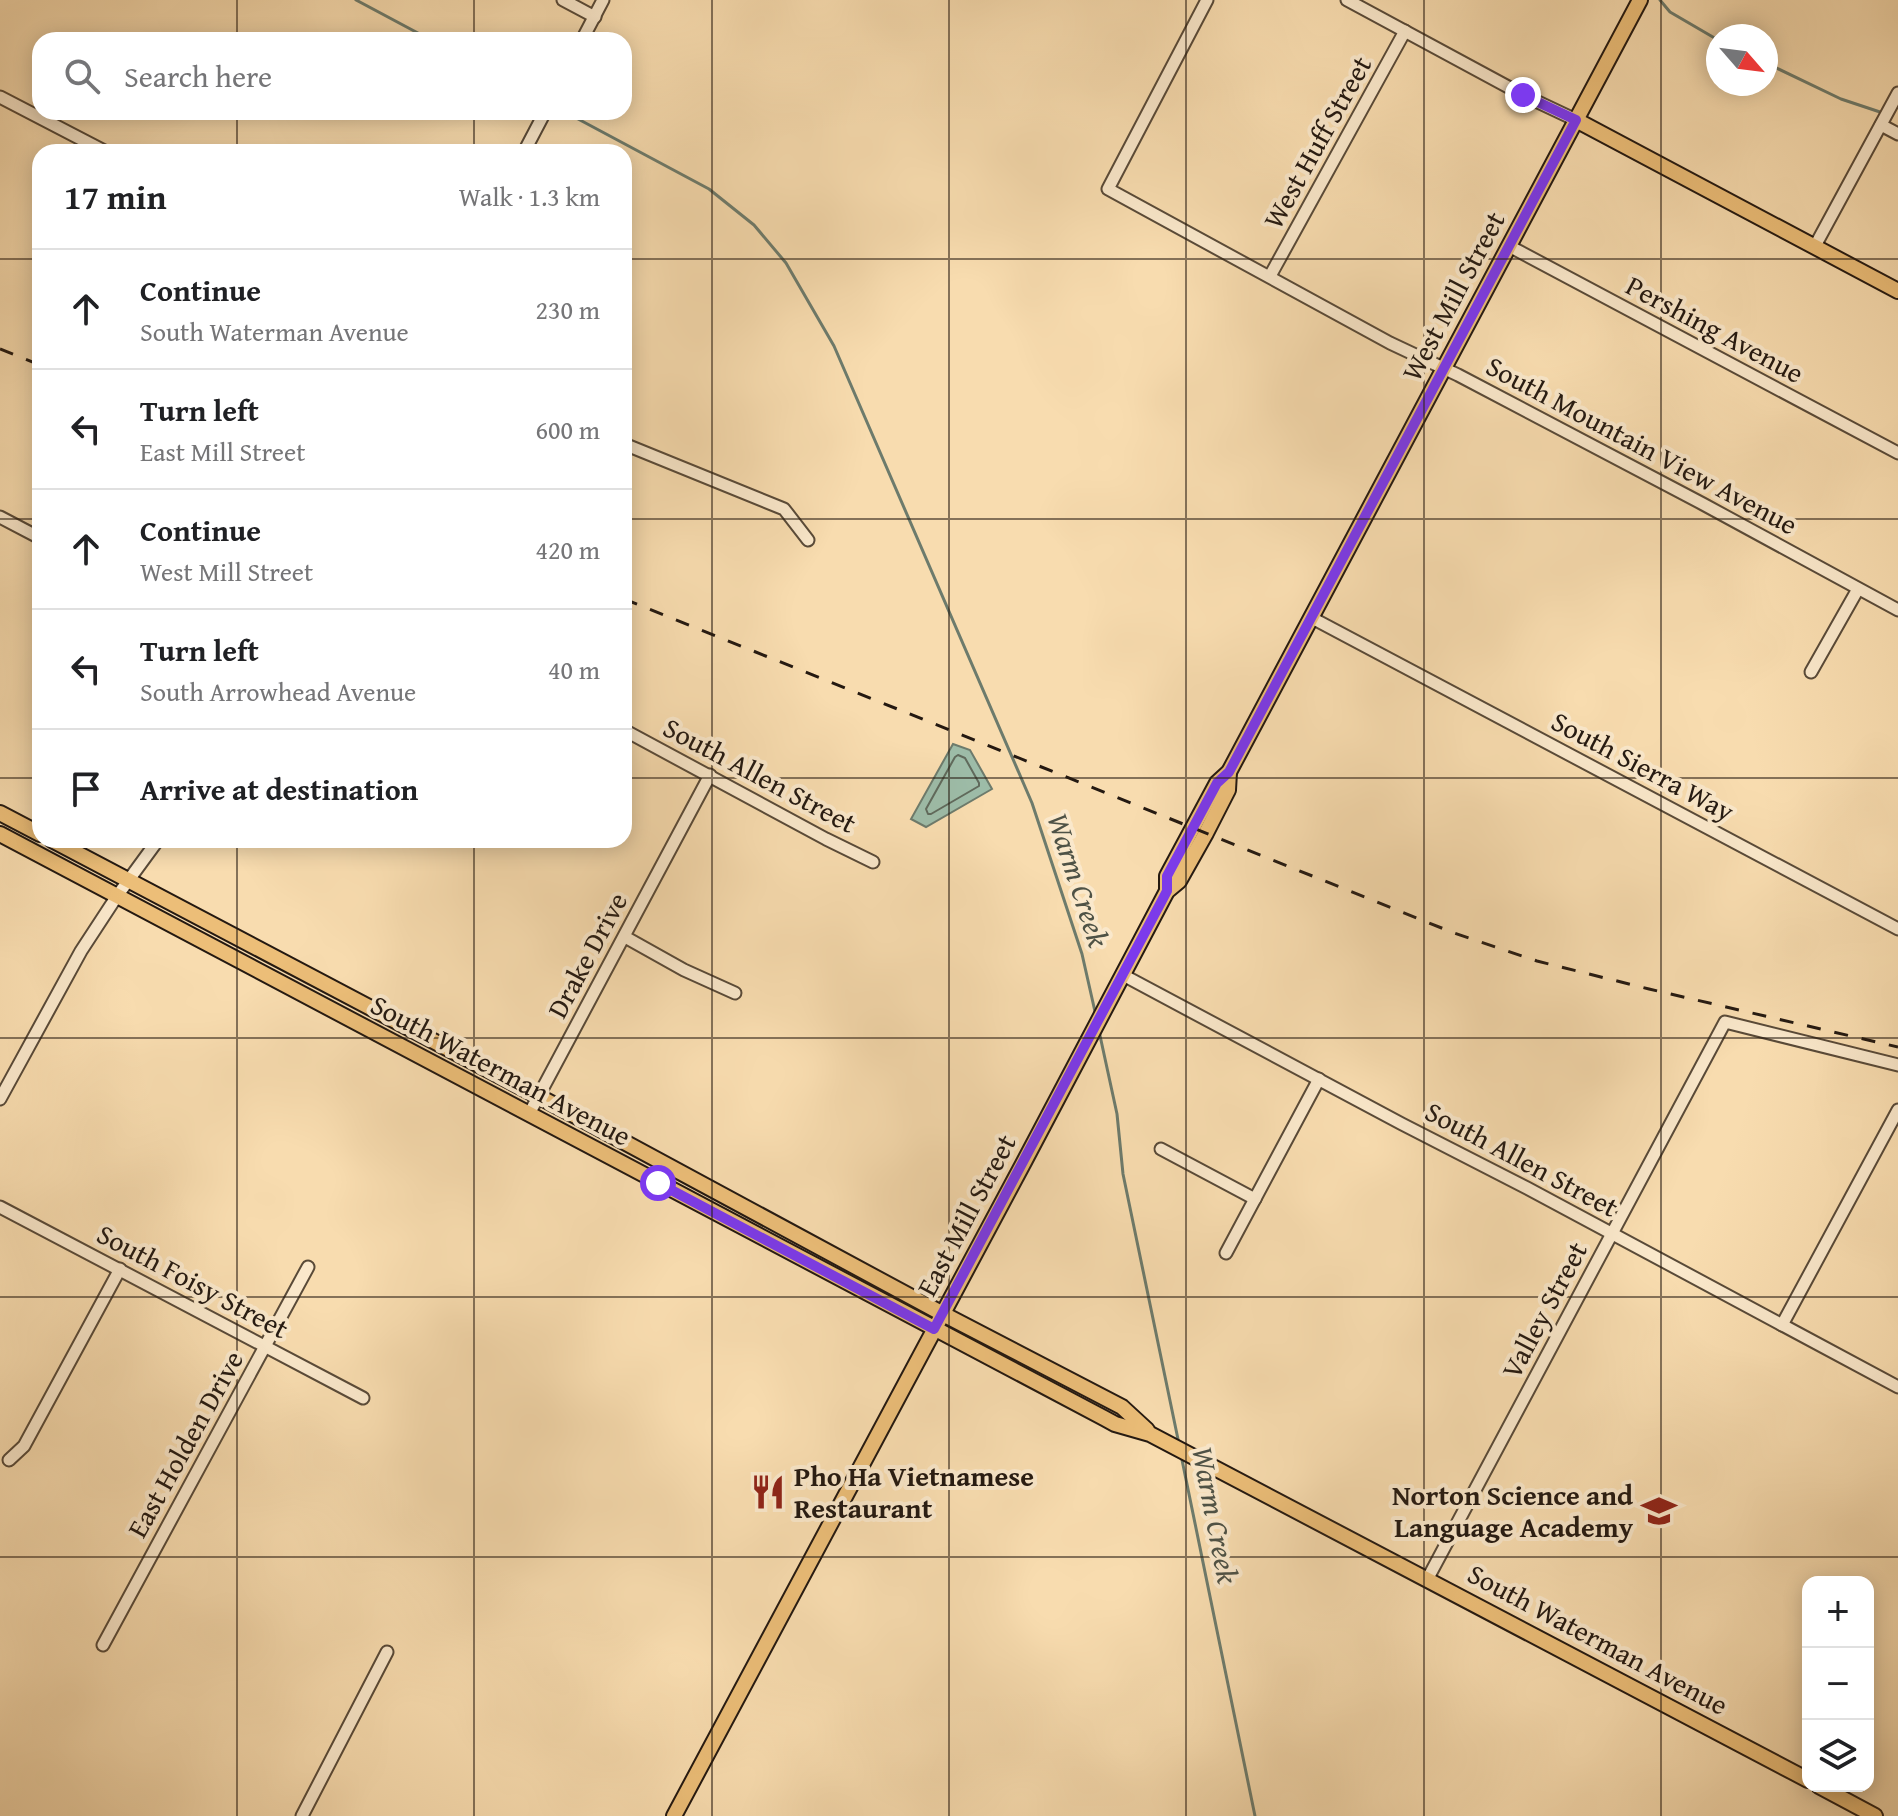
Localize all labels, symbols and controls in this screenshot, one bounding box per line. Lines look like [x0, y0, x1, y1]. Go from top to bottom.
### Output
north arrow [1706, 24, 1778, 96]
search box [32, 32, 632, 120]
street label: West Huff Street [1252, 48, 1381, 236]
icon: search [60, 54, 104, 98]
text: Search here [124, 54, 272, 98]
route end [1505, 77, 1541, 113]
text: 17 min [64, 172, 166, 221]
text: Walk · 1.3 km [459, 177, 600, 216]
street label: West Mill Street [1391, 204, 1515, 388]
street label: Pershing Avenue [1619, 264, 1812, 393]
text: Continue [140, 268, 261, 312]
icon: ahead [64, 287, 108, 331]
text: 230 m [535, 290, 600, 329]
text: South Waterman Avenue [140, 312, 409, 351]
street label: South Mountain View Avenue [1479, 345, 1805, 544]
text: Turn left [140, 388, 259, 432]
icon: left [64, 407, 108, 451]
text: 600 m [535, 410, 600, 449]
text: East Mill Street [140, 432, 305, 471]
text: Continue [140, 508, 261, 552]
icon: ahead [64, 527, 108, 571]
text: 420 m [535, 530, 600, 569]
text: West Mill Street [140, 552, 313, 591]
text: Turn left [140, 628, 259, 672]
icon: left [64, 647, 108, 691]
text: 40 m [548, 650, 600, 689]
text: South Arrowhead Avenue [140, 672, 416, 711]
street label: South Sierra Way [1545, 700, 1742, 831]
street label: South Allen Street [656, 706, 864, 843]
icon: arrive [64, 767, 108, 811]
text: Arrive at destination [140, 767, 418, 811]
water label: Warm Creek [1037, 807, 1121, 953]
street label: Drake Drive [536, 885, 637, 1025]
street label: South Waterman Avenue [364, 984, 639, 1156]
street label: South Allen Street [1418, 1090, 1626, 1227]
street label: East Mill Street [906, 1126, 1026, 1303]
route start [640, 1165, 676, 1201]
street label: South Foisy Street [90, 1213, 296, 1348]
street label: Valley Street [1490, 1234, 1597, 1385]
street label: East Holden Drive [116, 1343, 253, 1545]
water label: Warm Creek [1181, 1443, 1251, 1587]
place label: Pho Ha Vietnamese Restaurant [794, 1455, 1034, 1528]
restaurant icon: Pho Ha Vietnamese Restaurant [749, 1473, 787, 1511]
place label: Norton Science and Language Academy [1392, 1474, 1634, 1547]
school or university icon: Norton Science and Language Academy [1640, 1492, 1678, 1530]
street label: South Waterman Avenue [1461, 1553, 1736, 1725]
map controls [1802, 1576, 1874, 1792]
button: + [1802, 1576, 1874, 1648]
button: − [1802, 1648, 1874, 1720]
button: layers [1802, 1720, 1874, 1792]

